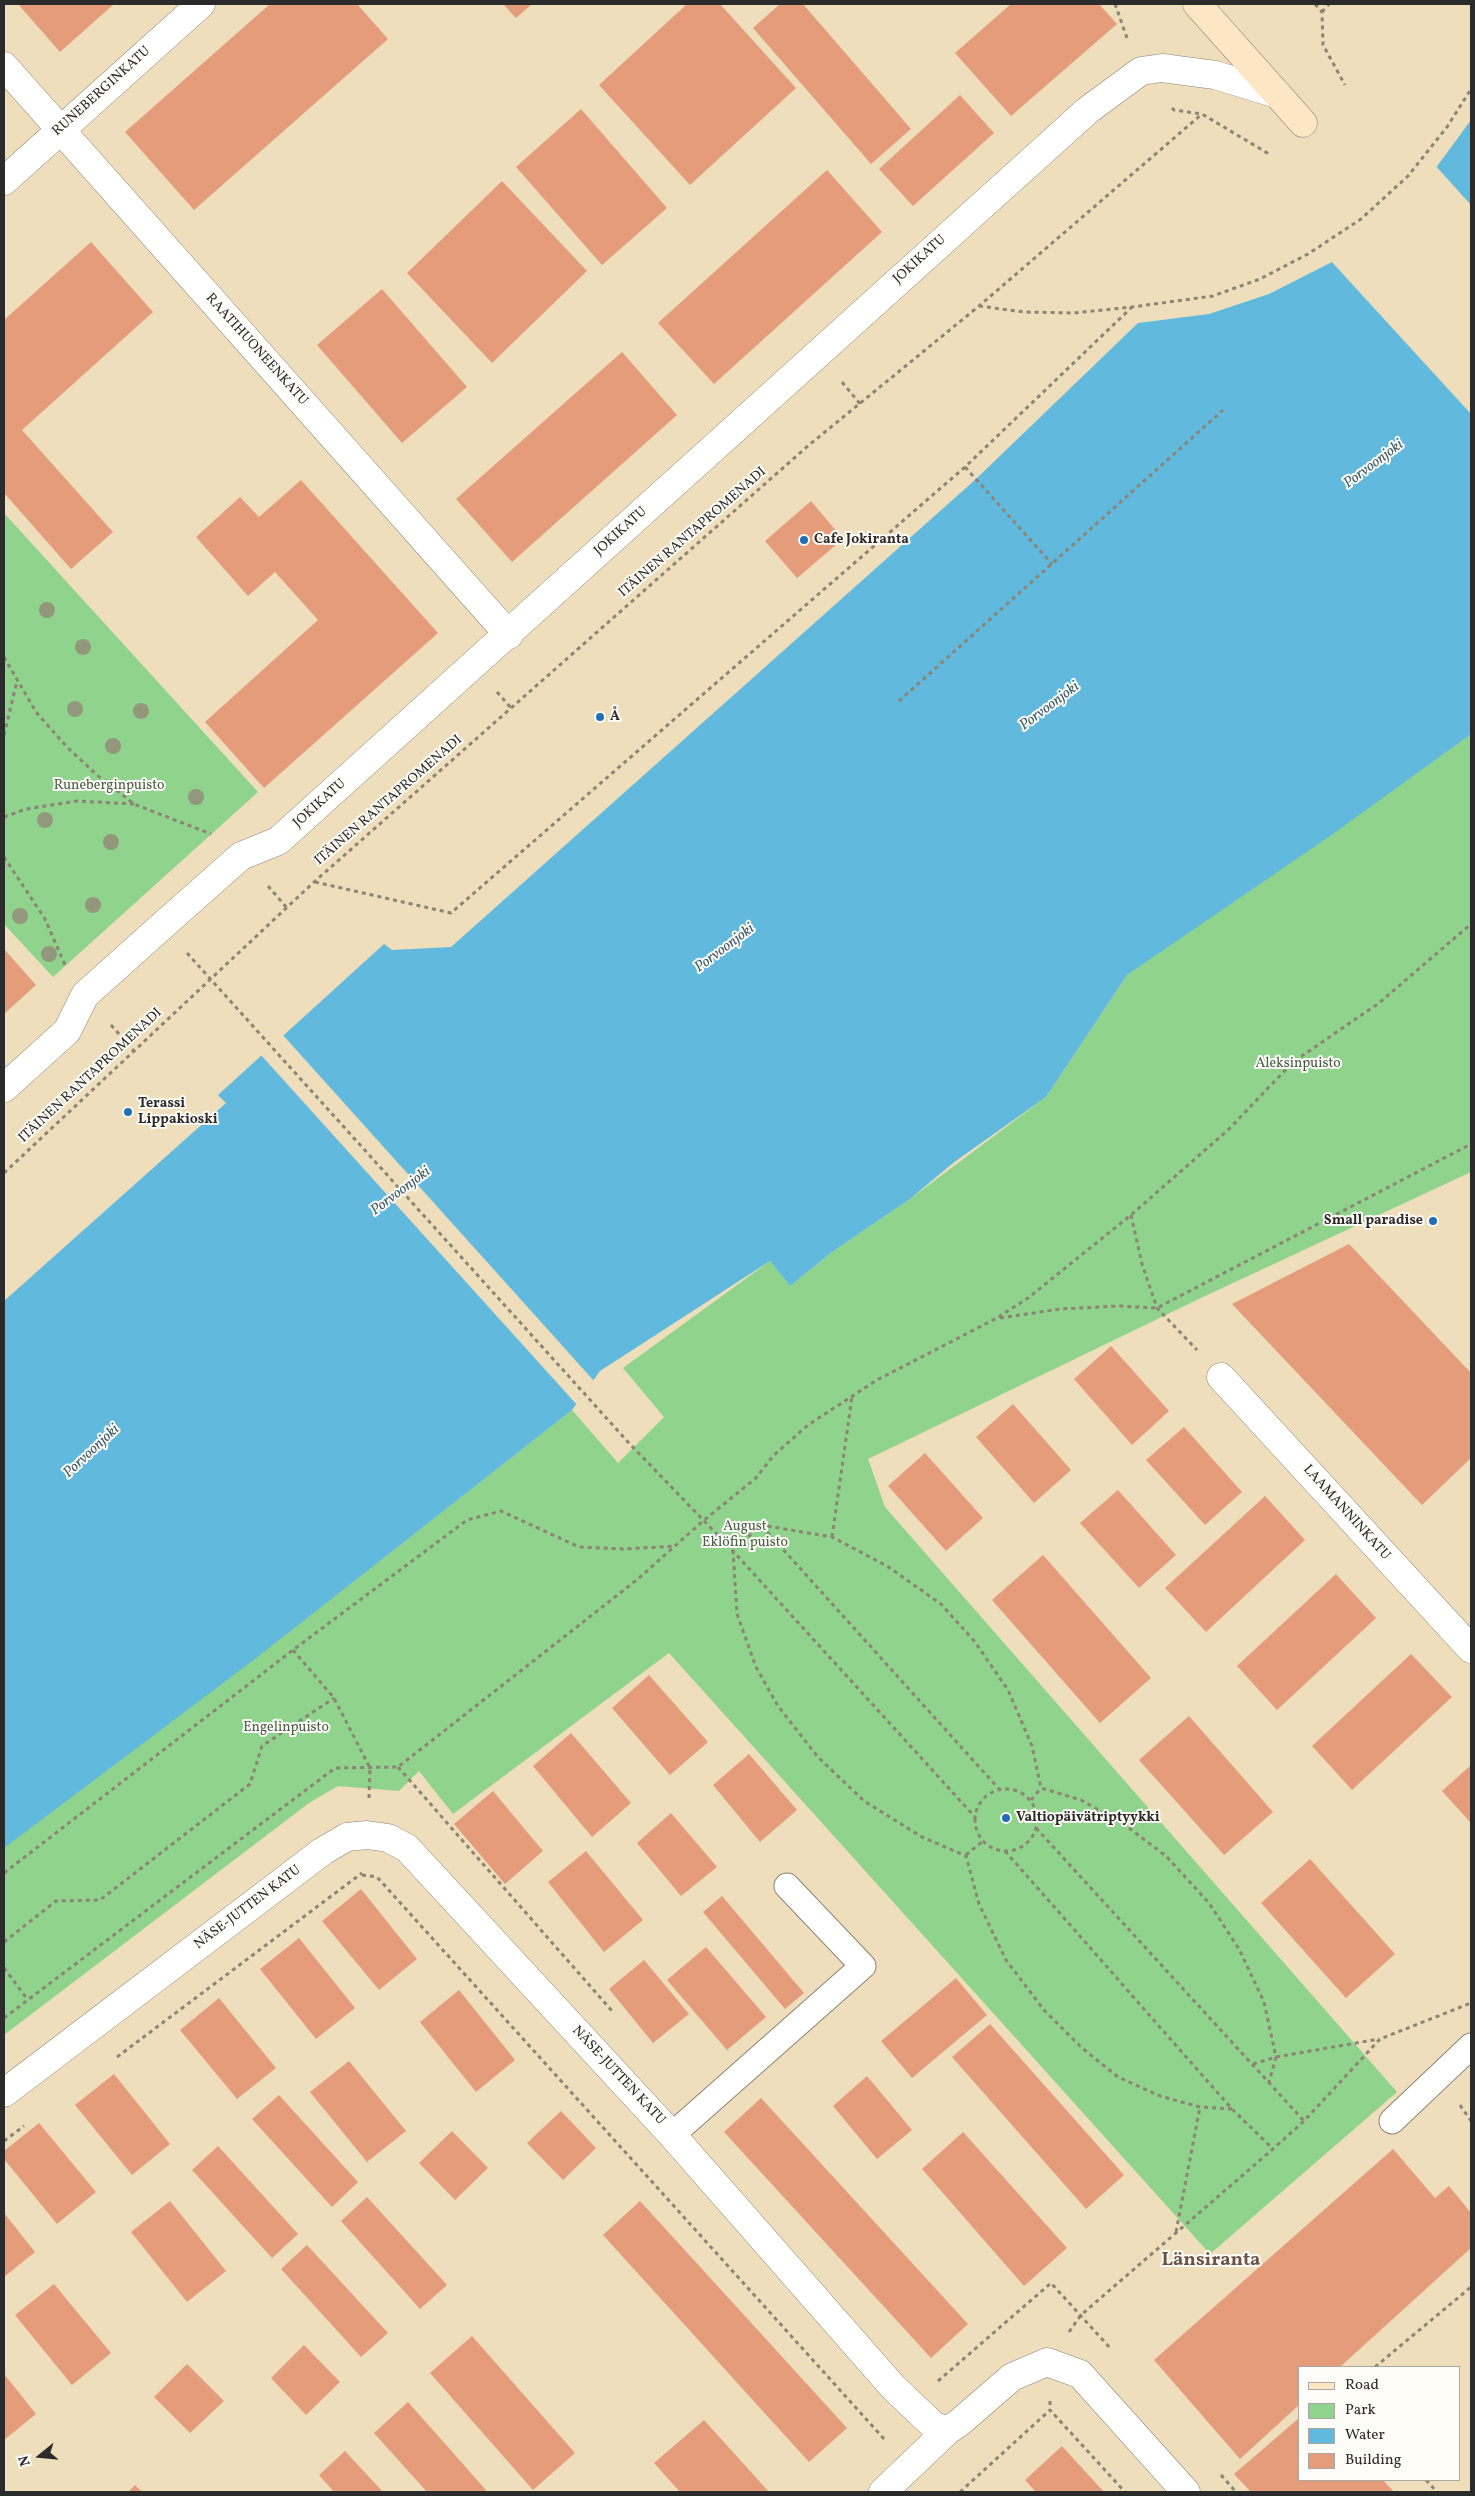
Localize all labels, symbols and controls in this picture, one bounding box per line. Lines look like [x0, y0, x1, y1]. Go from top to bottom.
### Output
street label: RUNEBERGINKATU [50, 44, 154, 140]
street label: JOKIKATU [890, 232, 950, 288]
street label: RAATIHUONEENKATU [201, 291, 311, 409]
water label: Porvoonjoki [1341, 437, 1407, 493]
street label: ITÄINEN RANTAPROMENADI [616, 464, 770, 602]
street label: JOKIKATU [591, 504, 651, 560]
place label: Cafe Jokiranta [814, 532, 909, 548]
marker: Cafe Jokiranta [798, 534, 810, 546]
water label: Porvoonjoki [1017, 679, 1083, 735]
place label: Å [610, 709, 620, 725]
marker: Å [594, 711, 606, 723]
street label: ITÄINEN RANTAPROMENADI [312, 732, 466, 870]
street label: JOKIKATU [290, 776, 350, 832]
park label: Runeberginpuisto [54, 778, 164, 794]
water label: Porvoonjoki [692, 921, 758, 977]
street label: ITÄINEN RANTAPROMENADI [16, 1005, 166, 1147]
park label: Aleksinpuisto [1255, 1056, 1341, 1072]
place label: Terassi Lippakioski [138, 1096, 218, 1128]
marker: Terassi Lippakioski [122, 1106, 134, 1118]
water label: Porvoonjoki [368, 1164, 434, 1220]
place label: Small paradise [1324, 1213, 1423, 1229]
marker: Small paradise [1427, 1215, 1439, 1227]
water label: Porvoonjoki [60, 1421, 124, 1483]
street label: LAAMANNINKATU [1299, 1462, 1393, 1564]
park label: August Eklöfin puisto [702, 1519, 788, 1551]
park label: Engelinpuisto [243, 1720, 329, 1736]
place label: Valtiopäivätriptyykki [1016, 1810, 1160, 1826]
marker: Valtiopäivätriptyykki [1000, 1812, 1012, 1824]
street label: NÄSE-JUTTEN KATU [191, 1862, 305, 1954]
street label: NÄSE-JUTTEN KATU [568, 2023, 668, 2129]
district label: Länsiranta [1162, 2251, 1260, 2273]
legend [1298, 2366, 1460, 2481]
text: Road [1345, 2375, 1379, 2396]
text: Park [1345, 2400, 1376, 2421]
text: Water [1345, 2425, 1385, 2446]
north arrow [15, 2431, 65, 2481]
text: Building [1345, 2450, 1401, 2471]
text: N [15, 2453, 36, 2468]

